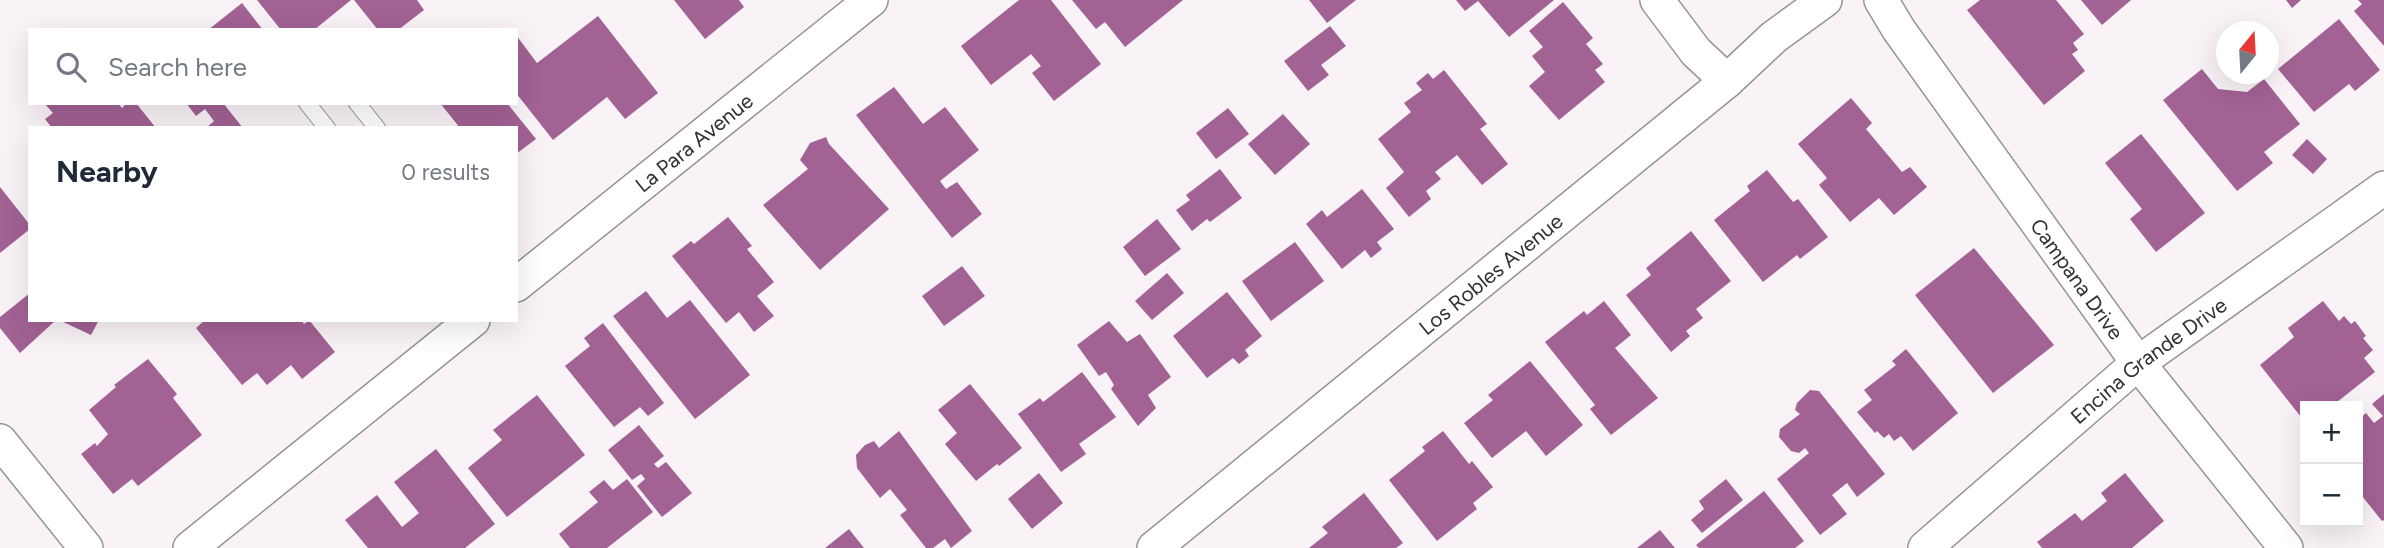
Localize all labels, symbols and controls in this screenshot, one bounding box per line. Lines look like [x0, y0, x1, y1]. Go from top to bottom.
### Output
north arrow [2216, 21, 2279, 84]
search box [28, 28, 518, 105]
icon: search [52, 48, 90, 86]
text: Search here [108, 51, 247, 83]
street label: La Para Avenue [630, 88, 758, 197]
text: Nearby [56, 153, 158, 190]
text: 0 results [401, 158, 490, 186]
street label: Los Robles Avenue [1414, 208, 1567, 340]
street label: Campana Drive [2026, 213, 2129, 344]
street label: Encina Grande Drive [2065, 292, 2231, 429]
map controls [2300, 401, 2363, 527]
button: + [2300, 401, 2363, 464]
button: − [2300, 464, 2363, 527]

